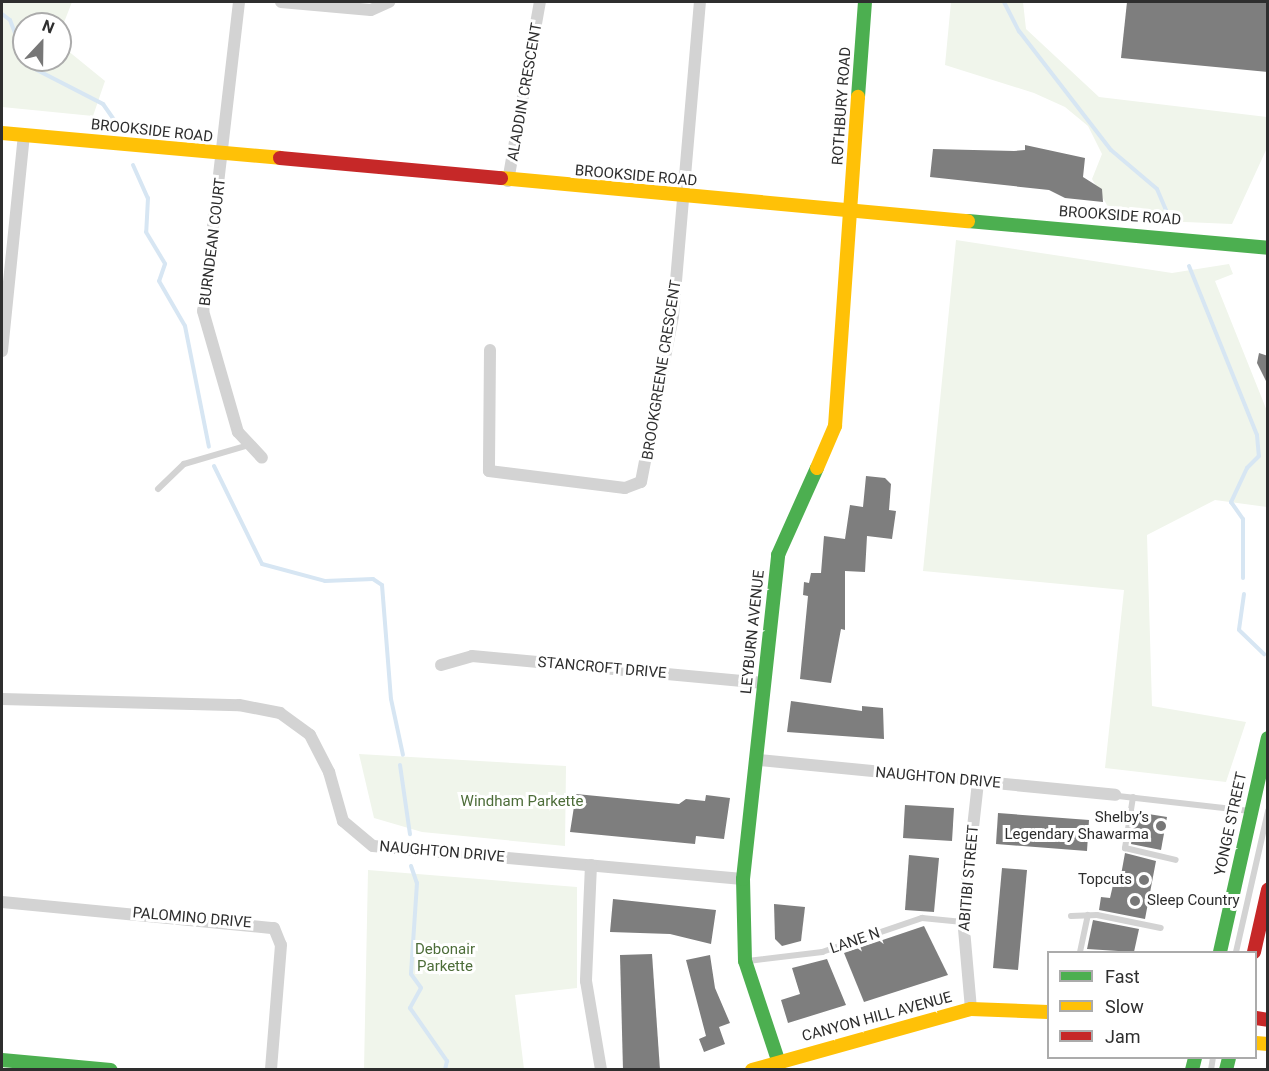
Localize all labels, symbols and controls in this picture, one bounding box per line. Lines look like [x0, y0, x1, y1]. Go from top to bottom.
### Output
north arrow [12, 12, 72, 72]
text: N [39, 16, 57, 38]
street label: ALADDIN CRESCENT [504, 21, 546, 163]
street label: ROTHBURY ROAD [829, 46, 855, 166]
street label: BROOKSIDE ROAD [90, 116, 214, 146]
street label: BROOKSIDE ROAD [574, 162, 698, 190]
street label: BURNDEAN COURT [196, 177, 230, 307]
street label: BROOKSIDE ROAD [1058, 203, 1182, 229]
street label: BROOKGREENE CRESCENT [639, 279, 685, 461]
street label: LEYBURN AVENUE [738, 569, 768, 695]
street label: STANCROFT DRIVE [537, 653, 667, 683]
street label: NAUGHTON DRIVE [875, 764, 1001, 792]
street label: YONGE STREET [1211, 771, 1251, 877]
park label: Windham Parkette [461, 793, 583, 811]
place label: Shelby’s Legendary Shawarma [1005, 808, 1149, 843]
marker: Shelby’s Legendary Shawarma [1154, 819, 1168, 833]
street label: ABITIBI STREET [955, 824, 983, 932]
street label: NAUGHTON DRIVE [379, 838, 505, 866]
place label: Topcuts [1078, 871, 1132, 889]
marker: Topcuts [1137, 873, 1151, 887]
place label: Sleep Country [1147, 892, 1240, 910]
marker: Sleep Country [1128, 894, 1142, 908]
street label: PALOMINO DRIVE [132, 904, 252, 932]
street label: LANE N [828, 924, 882, 958]
park label: Debonair Parkette [415, 940, 475, 975]
legend [1047, 951, 1257, 1059]
text: Fast [1105, 966, 1140, 987]
street label: CANYON HILL AVENUE [800, 988, 954, 1046]
text: Slow [1105, 996, 1144, 1017]
text: Jam [1105, 1026, 1141, 1047]

